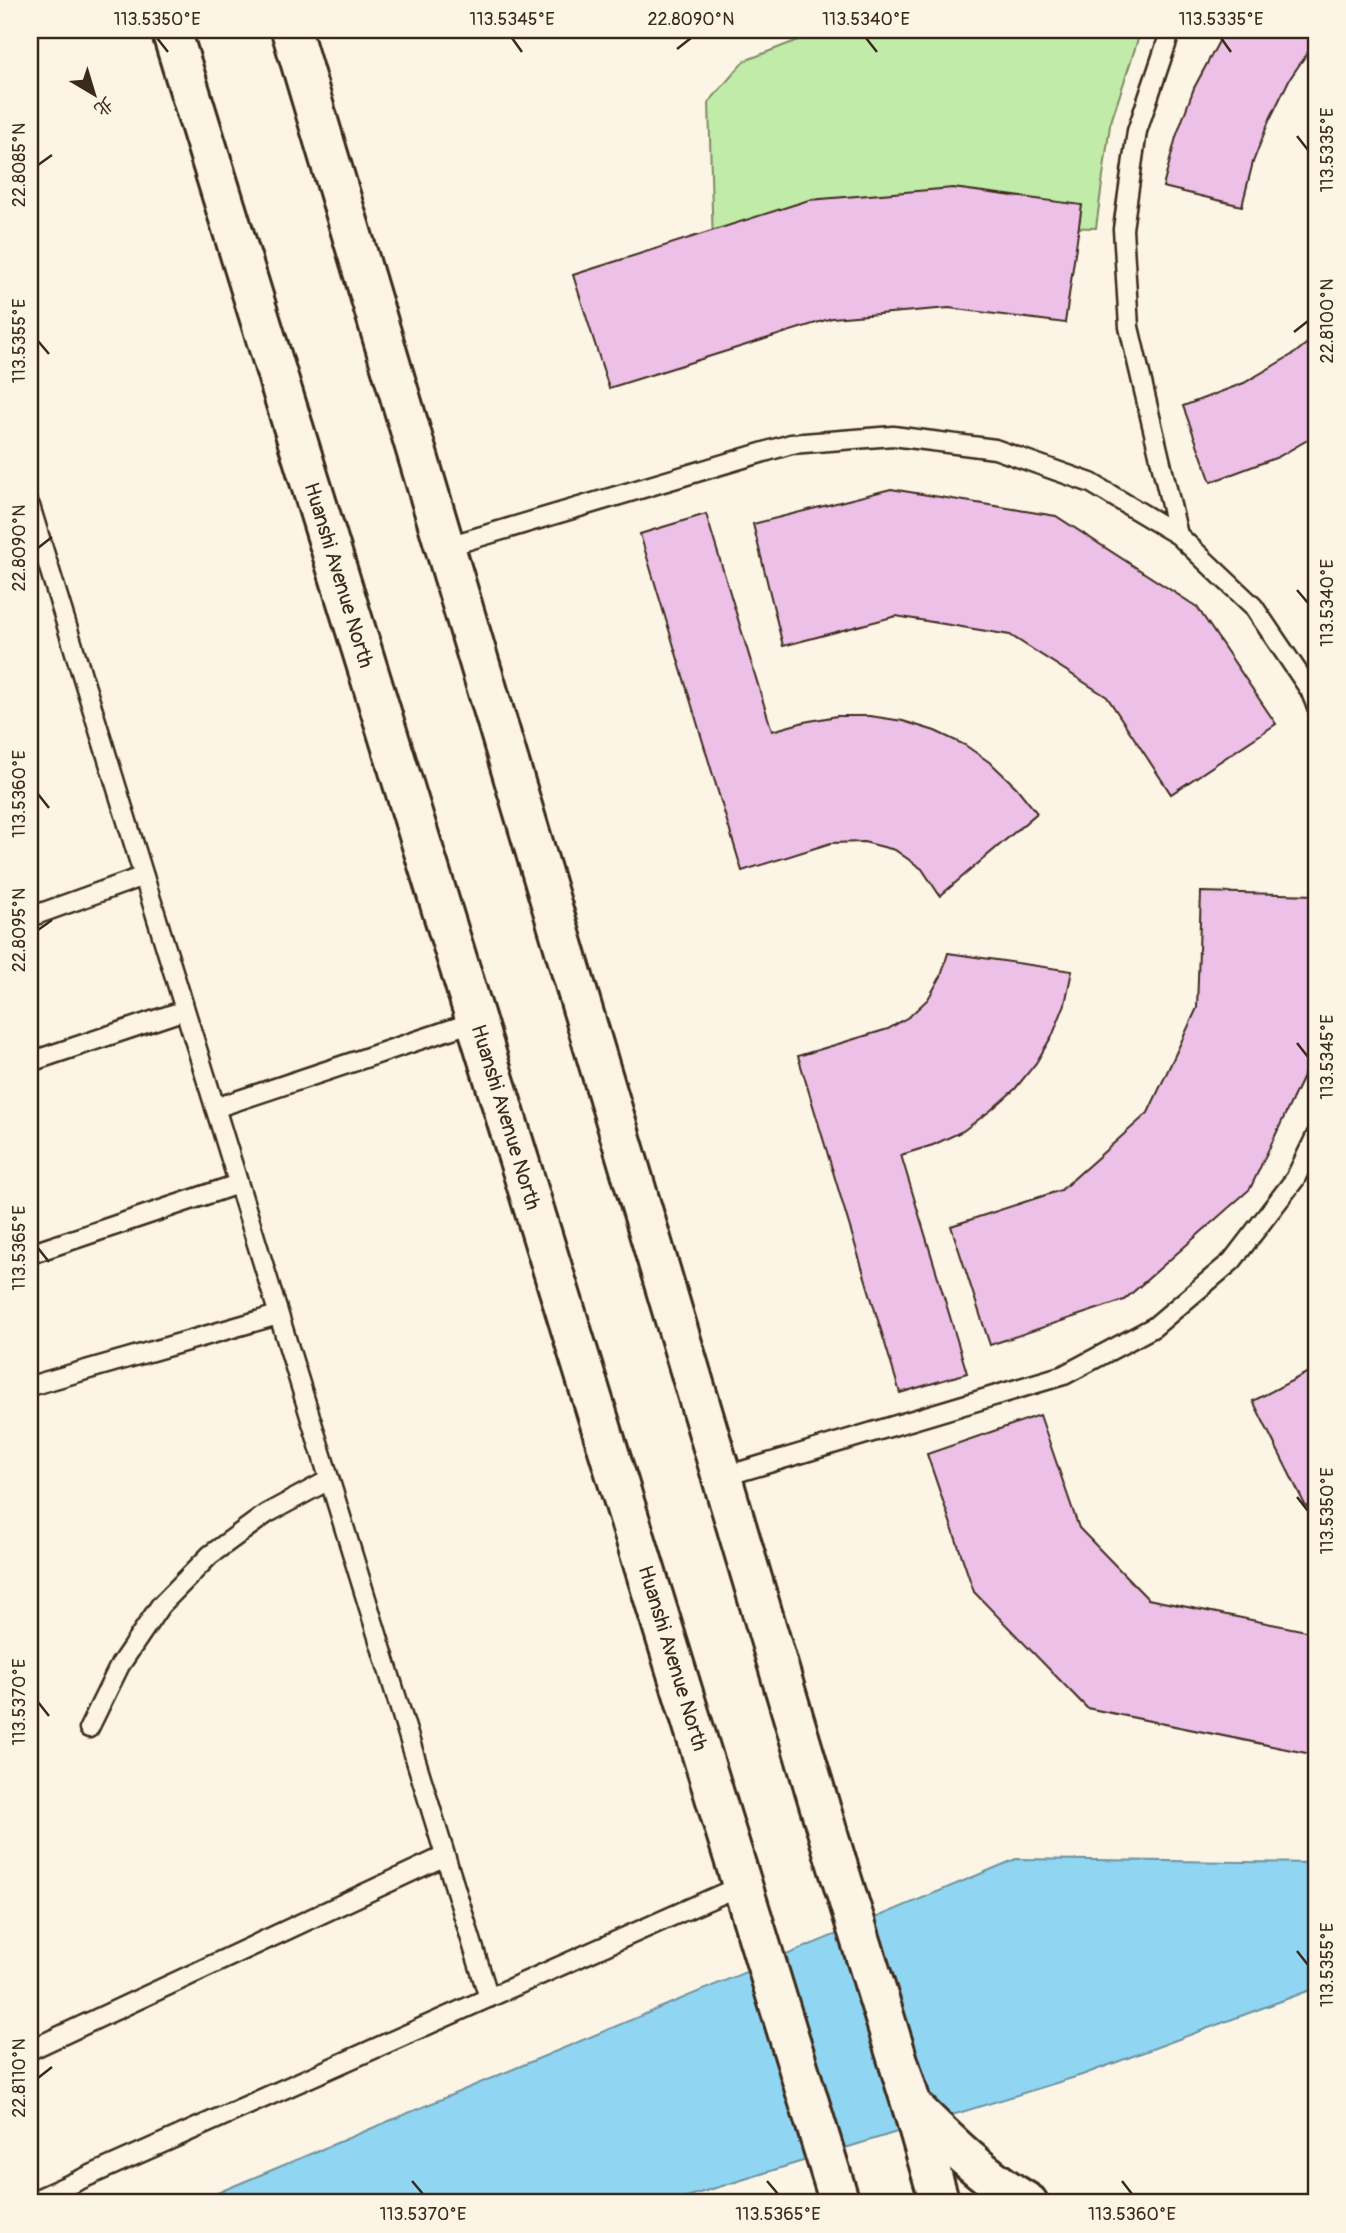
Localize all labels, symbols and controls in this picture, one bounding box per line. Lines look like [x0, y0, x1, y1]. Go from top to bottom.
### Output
text: 113.5350°E [113, 8, 201, 31]
text: 113.5345°E [469, 8, 555, 31]
text: 22.8090°N [647, 8, 735, 31]
text: 113.5340°E [822, 8, 910, 31]
text: 113.5335°E [1179, 8, 1263, 31]
north arrow [60, 60, 130, 130]
text: 北 [89, 91, 119, 122]
text: 113.5335°E [1316, 108, 1339, 192]
text: 22.8085°N [8, 123, 31, 207]
text: 22.8100°N [1316, 279, 1339, 363]
text: 113.5355°E [8, 299, 31, 383]
street label: Huanshi Avenue North [297, 479, 380, 671]
text: 22.8090°N [8, 504, 31, 592]
text: 113.5340°E [1316, 559, 1339, 647]
text: 113.5360°E [8, 750, 31, 838]
text: 22.8095°N [8, 888, 31, 972]
text: 113.5345°E [1316, 1014, 1339, 1100]
street label: Huanshi Avenue North [464, 1021, 547, 1213]
text: 113.5365°E [8, 1205, 31, 1291]
text: 113.5350°E [1316, 1467, 1339, 1555]
street label: Huanshi Avenue North [631, 1562, 714, 1754]
text: 113.5370°E [8, 1659, 31, 1745]
text: 113.5355°E [1316, 1923, 1339, 2007]
text: 22.8110°N [8, 2038, 31, 2118]
text: 113.5370°E [380, 2203, 466, 2226]
text: 113.5365°E [735, 2203, 821, 2226]
text: 113.5360°E [1088, 2203, 1176, 2226]

